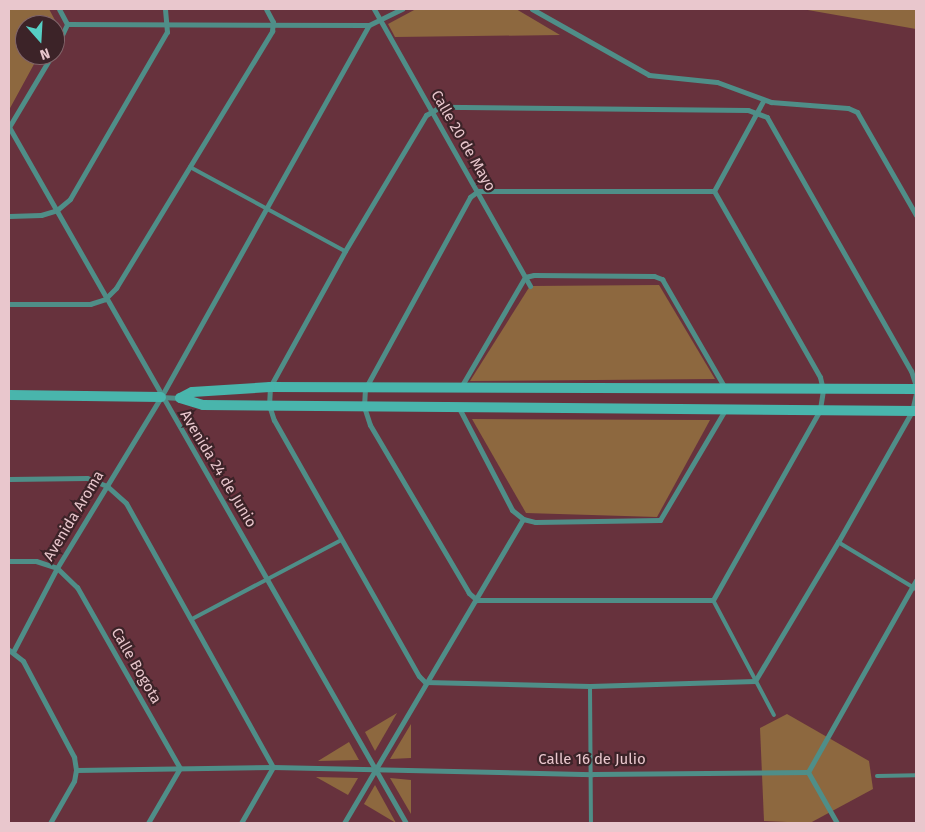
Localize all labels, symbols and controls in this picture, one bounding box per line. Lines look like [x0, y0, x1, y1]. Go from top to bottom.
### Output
north arrow [15, 15, 65, 65]
text: N [38, 44, 52, 63]
street label: Calle 20 de Mayo [427, 87, 499, 195]
street label: Avenida 24 de Junio [176, 407, 260, 531]
street label: Avenida Aroma [40, 468, 108, 564]
street label: Calle Bogota [107, 625, 165, 707]
street label: Calle 16 de Julio [538, 751, 646, 769]

